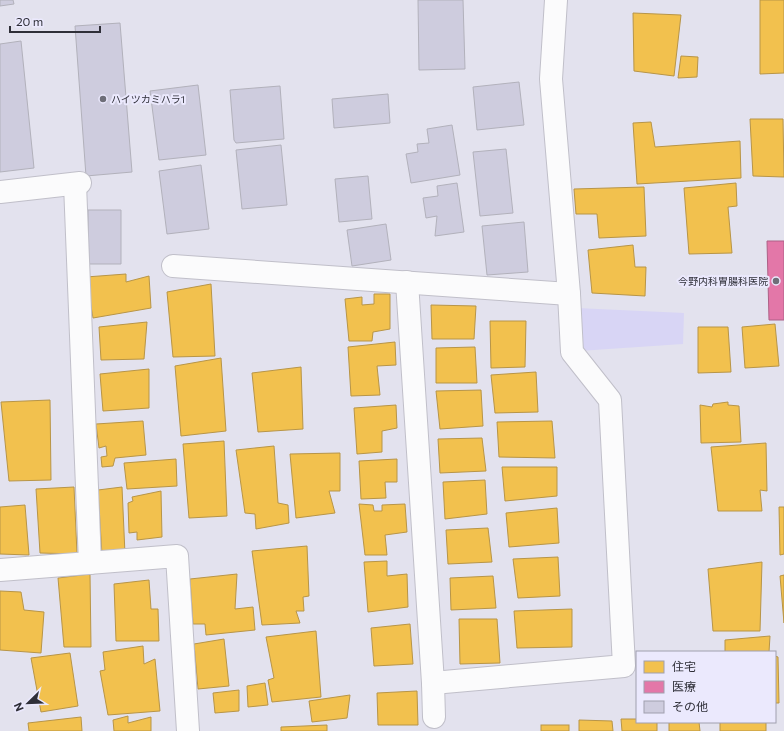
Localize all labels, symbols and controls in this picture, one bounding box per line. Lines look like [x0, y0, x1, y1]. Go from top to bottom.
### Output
scale bar [10, 8, 100, 34]
text: 20 m [16, 14, 43, 28]
place label: ハイツカミハラ1 [111, 93, 185, 105]
marker: ハイツカミハラ1 [98, 94, 108, 104]
place label: 今野内科胃腸科医院 [678, 275, 768, 287]
marker: 今野内科胃腸科医院 [771, 276, 781, 286]
legend [636, 651, 776, 723]
text: 住宅 [672, 659, 696, 673]
text: 医療 [672, 679, 696, 693]
north arrow [8, 683, 48, 723]
text: その他 [672, 699, 708, 713]
text: N [11, 701, 26, 713]

